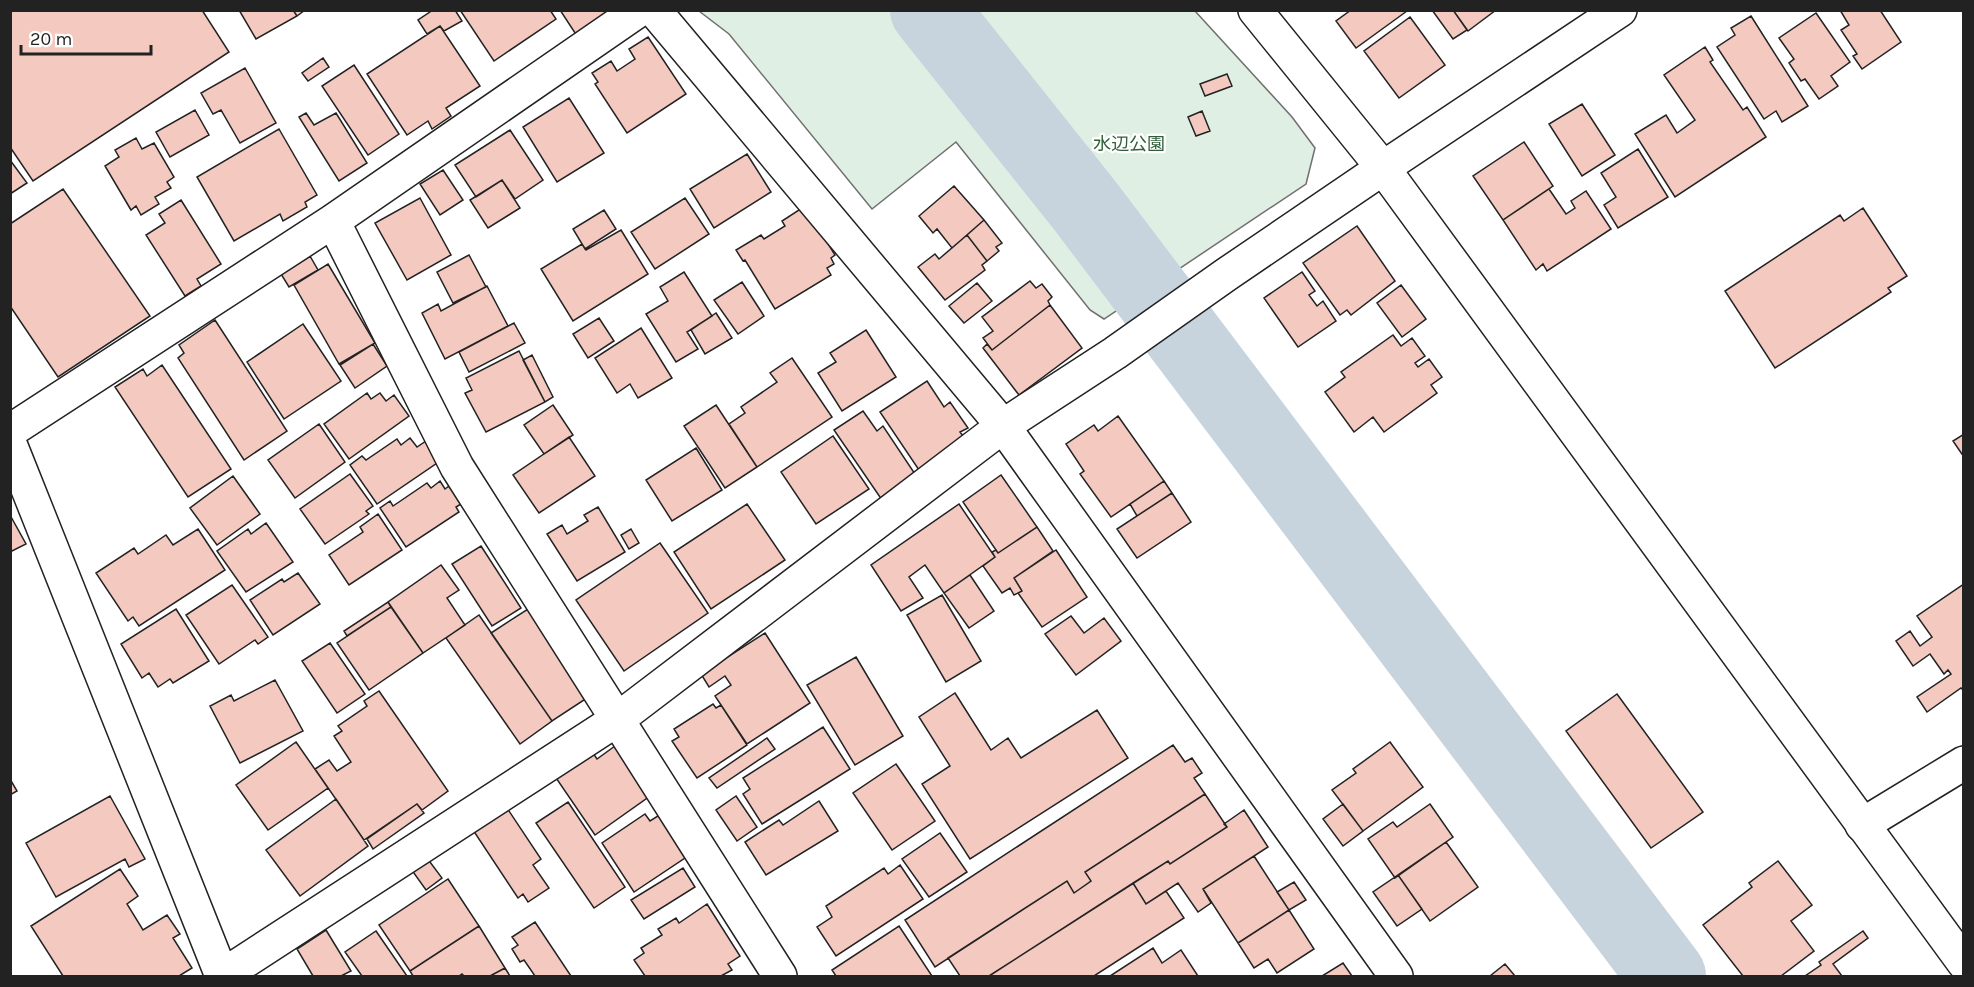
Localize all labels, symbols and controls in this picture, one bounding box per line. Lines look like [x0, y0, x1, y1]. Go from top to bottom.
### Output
scale bar [21, 18, 152, 56]
text: 20 m [30, 28, 72, 50]
park label: 水辺公園 [1093, 133, 1165, 155]

